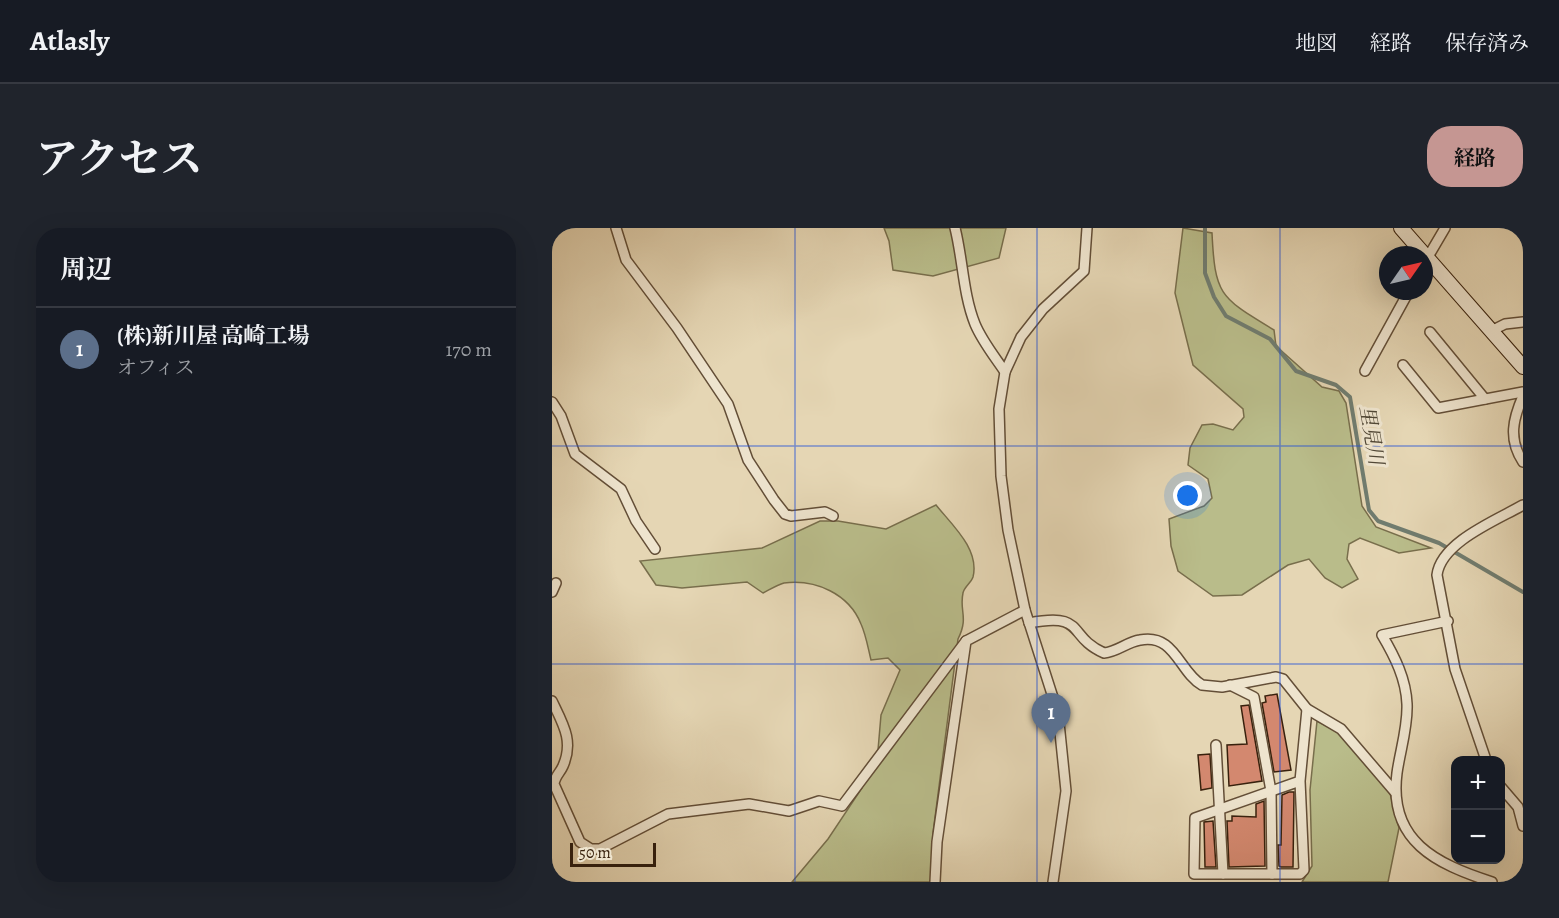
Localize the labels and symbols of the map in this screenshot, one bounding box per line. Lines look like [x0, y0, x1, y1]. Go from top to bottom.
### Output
north arrow [1379, 246, 1433, 300]
water label: 里見川 [1353, 403, 1390, 469]
your location [1173, 481, 1202, 510]
pin: 1 [1032, 694, 1070, 743]
scale bar [570, 840, 656, 868]

